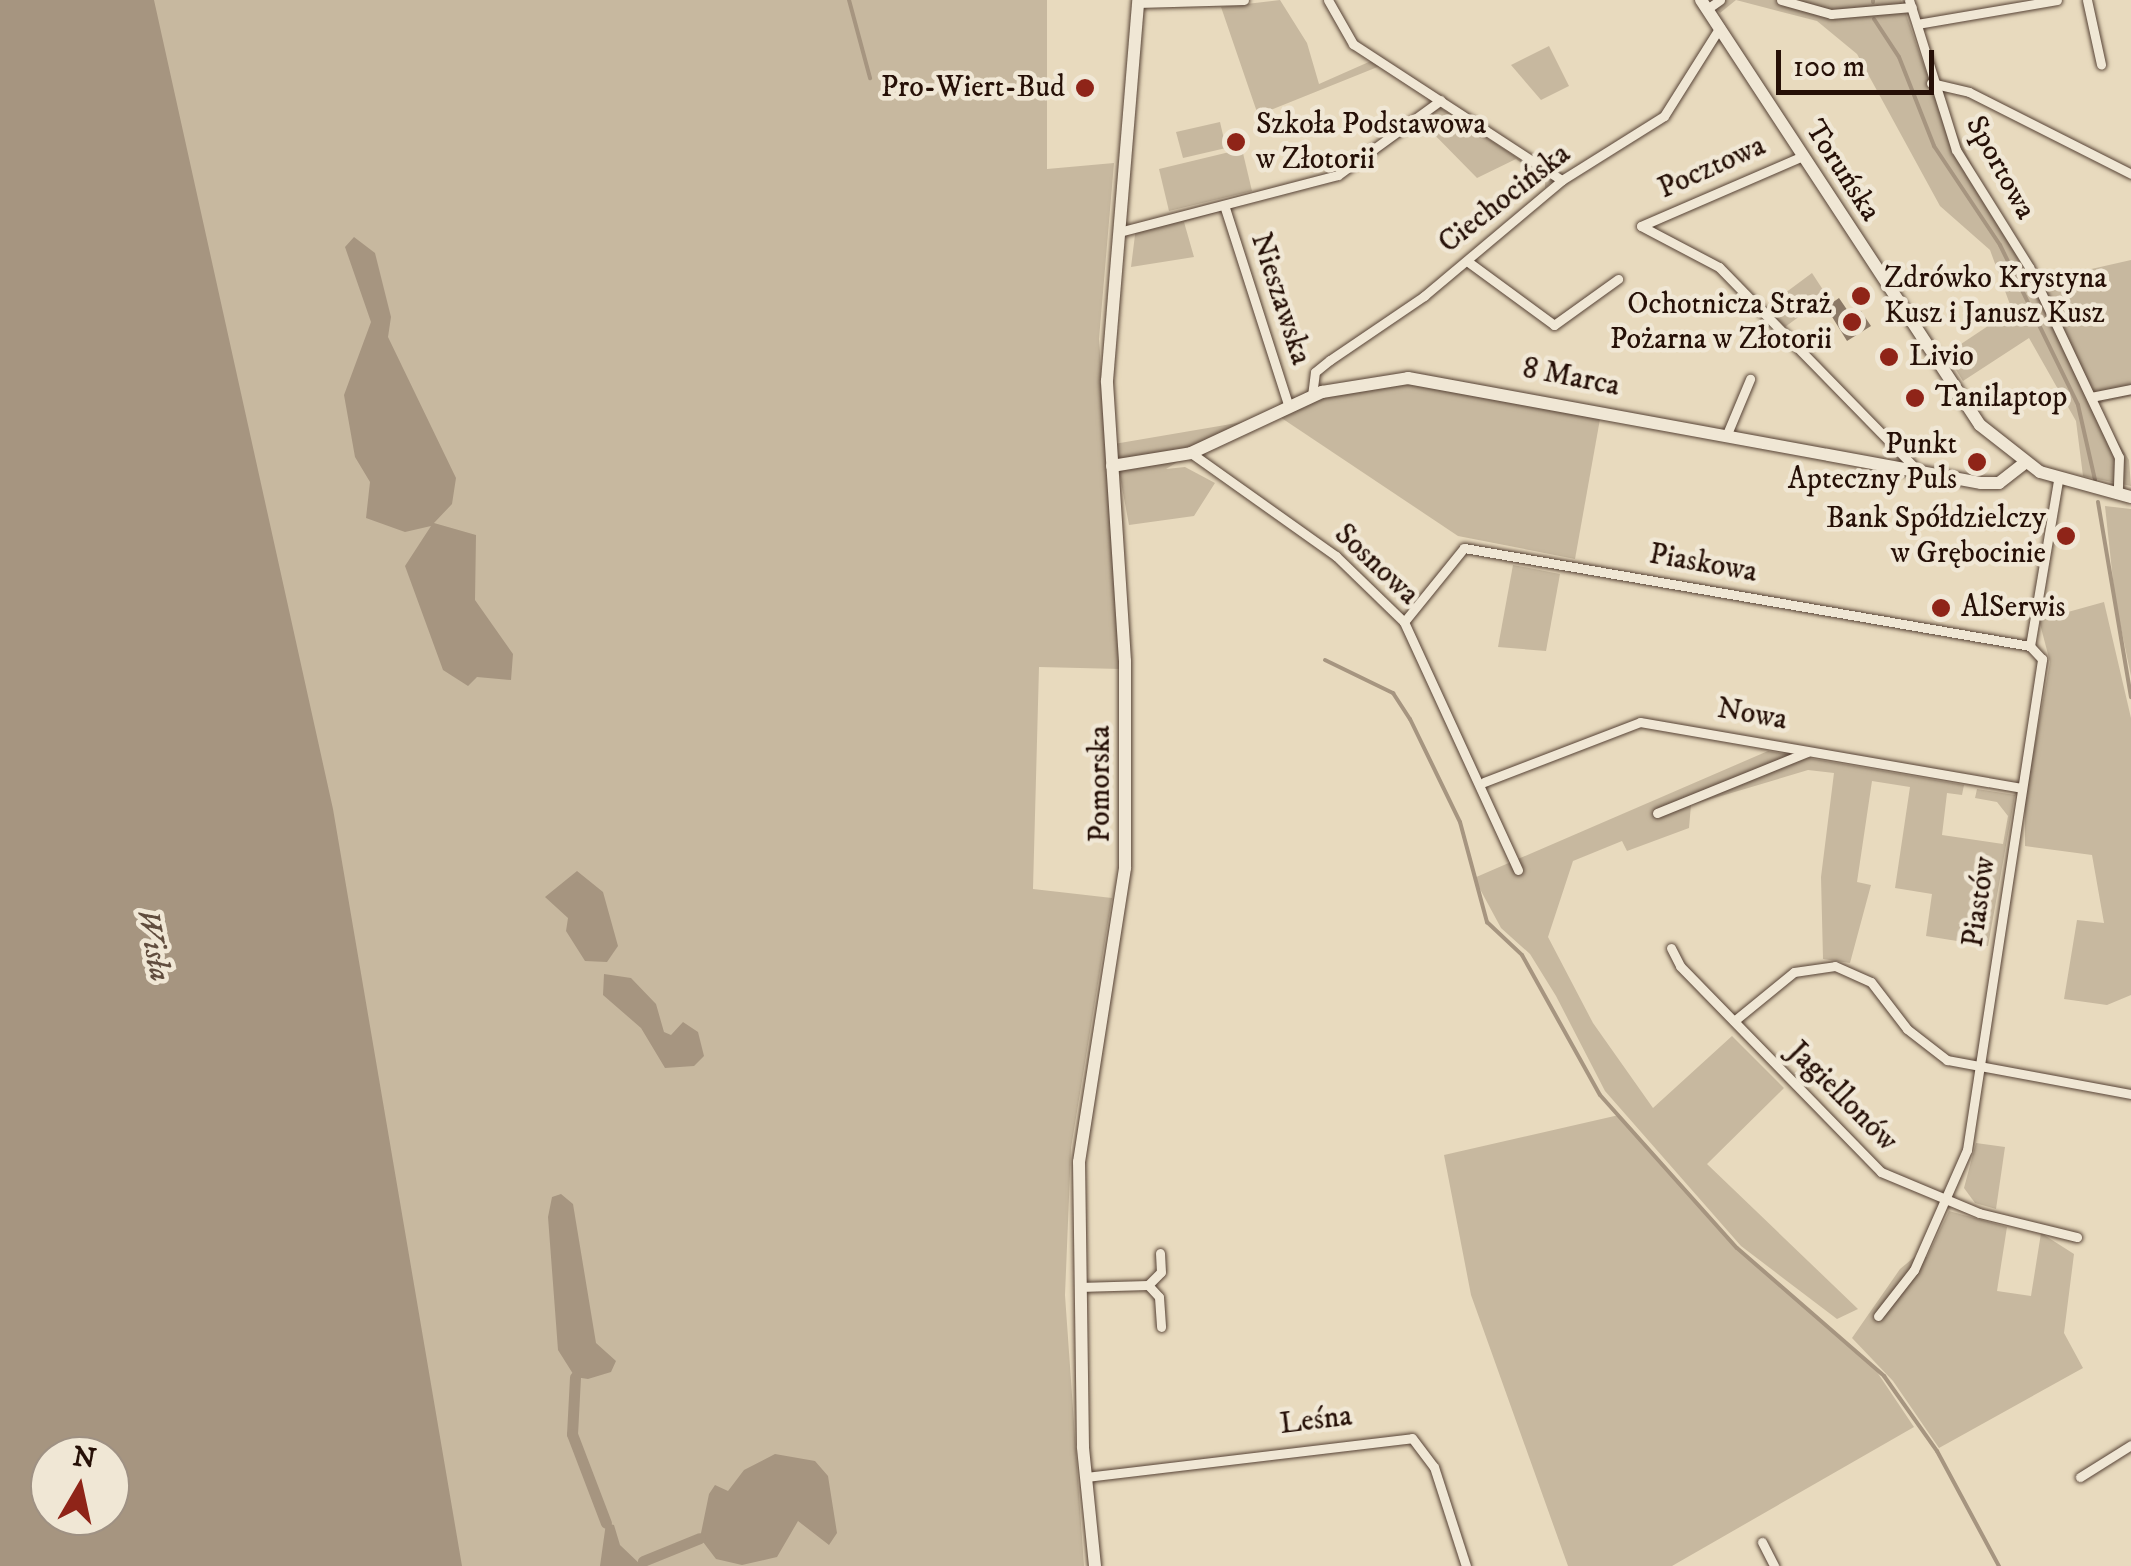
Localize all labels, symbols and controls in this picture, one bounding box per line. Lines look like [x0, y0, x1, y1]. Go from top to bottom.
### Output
scale bar [1781, 30, 1938, 92]
text: 100 m [1793, 49, 1865, 86]
place label: Pro-Wiert-Bud [881, 70, 1065, 106]
marker: Pro-Wiert-Bud [1074, 77, 1096, 99]
place label: Szkoła Podstawowa w Złotorii [1256, 107, 1486, 178]
street label: Sportowa [1957, 110, 2043, 226]
street label: Toruńska [1796, 114, 1888, 228]
street label: Pocztowa [1653, 128, 1771, 208]
marker: Szkoła Podstawowa w Złotorii [1225, 131, 1247, 153]
street label: Ciechocińska [1432, 136, 1578, 262]
street label: Nieszawska [1242, 229, 1318, 369]
place label: Zdrówko Krystyna Kusz i Janusz Kusz [1884, 261, 2107, 332]
marker: Zdrówko Krystyna Kusz i Janusz Kusz [1848, 283, 1874, 309]
place label: Ochotnicza Straż Pożarna w Złotorii [1610, 287, 1832, 358]
marker: Ochotnicza Straż Pożarna w Złotorii [1841, 311, 1863, 333]
place label: Livio [1909, 339, 1974, 375]
marker: Livio [1878, 346, 1900, 368]
street label: 8 Marca [1519, 351, 1623, 405]
place label: Tanilaptop [1935, 380, 2067, 416]
marker: Tanilaptop [1904, 387, 1926, 409]
place label: Punkt Apteczny Puls [1788, 427, 1957, 498]
marker: Punkt Apteczny Puls [1966, 451, 1988, 473]
place label: Bank Spółdzielczy w Grębocinie [1826, 501, 2046, 572]
street label: Sosnowa [1326, 517, 1426, 613]
marker: Bank Spółdzielczy w Grębocinie [2055, 525, 2077, 547]
street label: Piaskowa [1646, 537, 1760, 591]
place label: AlSerwis [1961, 590, 2066, 626]
marker: AlSerwis [1930, 597, 1952, 619]
street label: Nowa [1714, 691, 1790, 739]
street label: Pomorska [1083, 725, 1119, 843]
street label: Piastów [1956, 854, 2004, 950]
water label: Wisła [127, 905, 179, 985]
street label: Jagiellonów [1780, 1035, 1904, 1159]
street label: Leśna [1278, 1399, 1354, 1443]
north arrow [30, 1436, 130, 1536]
text: N [70, 1439, 99, 1477]

